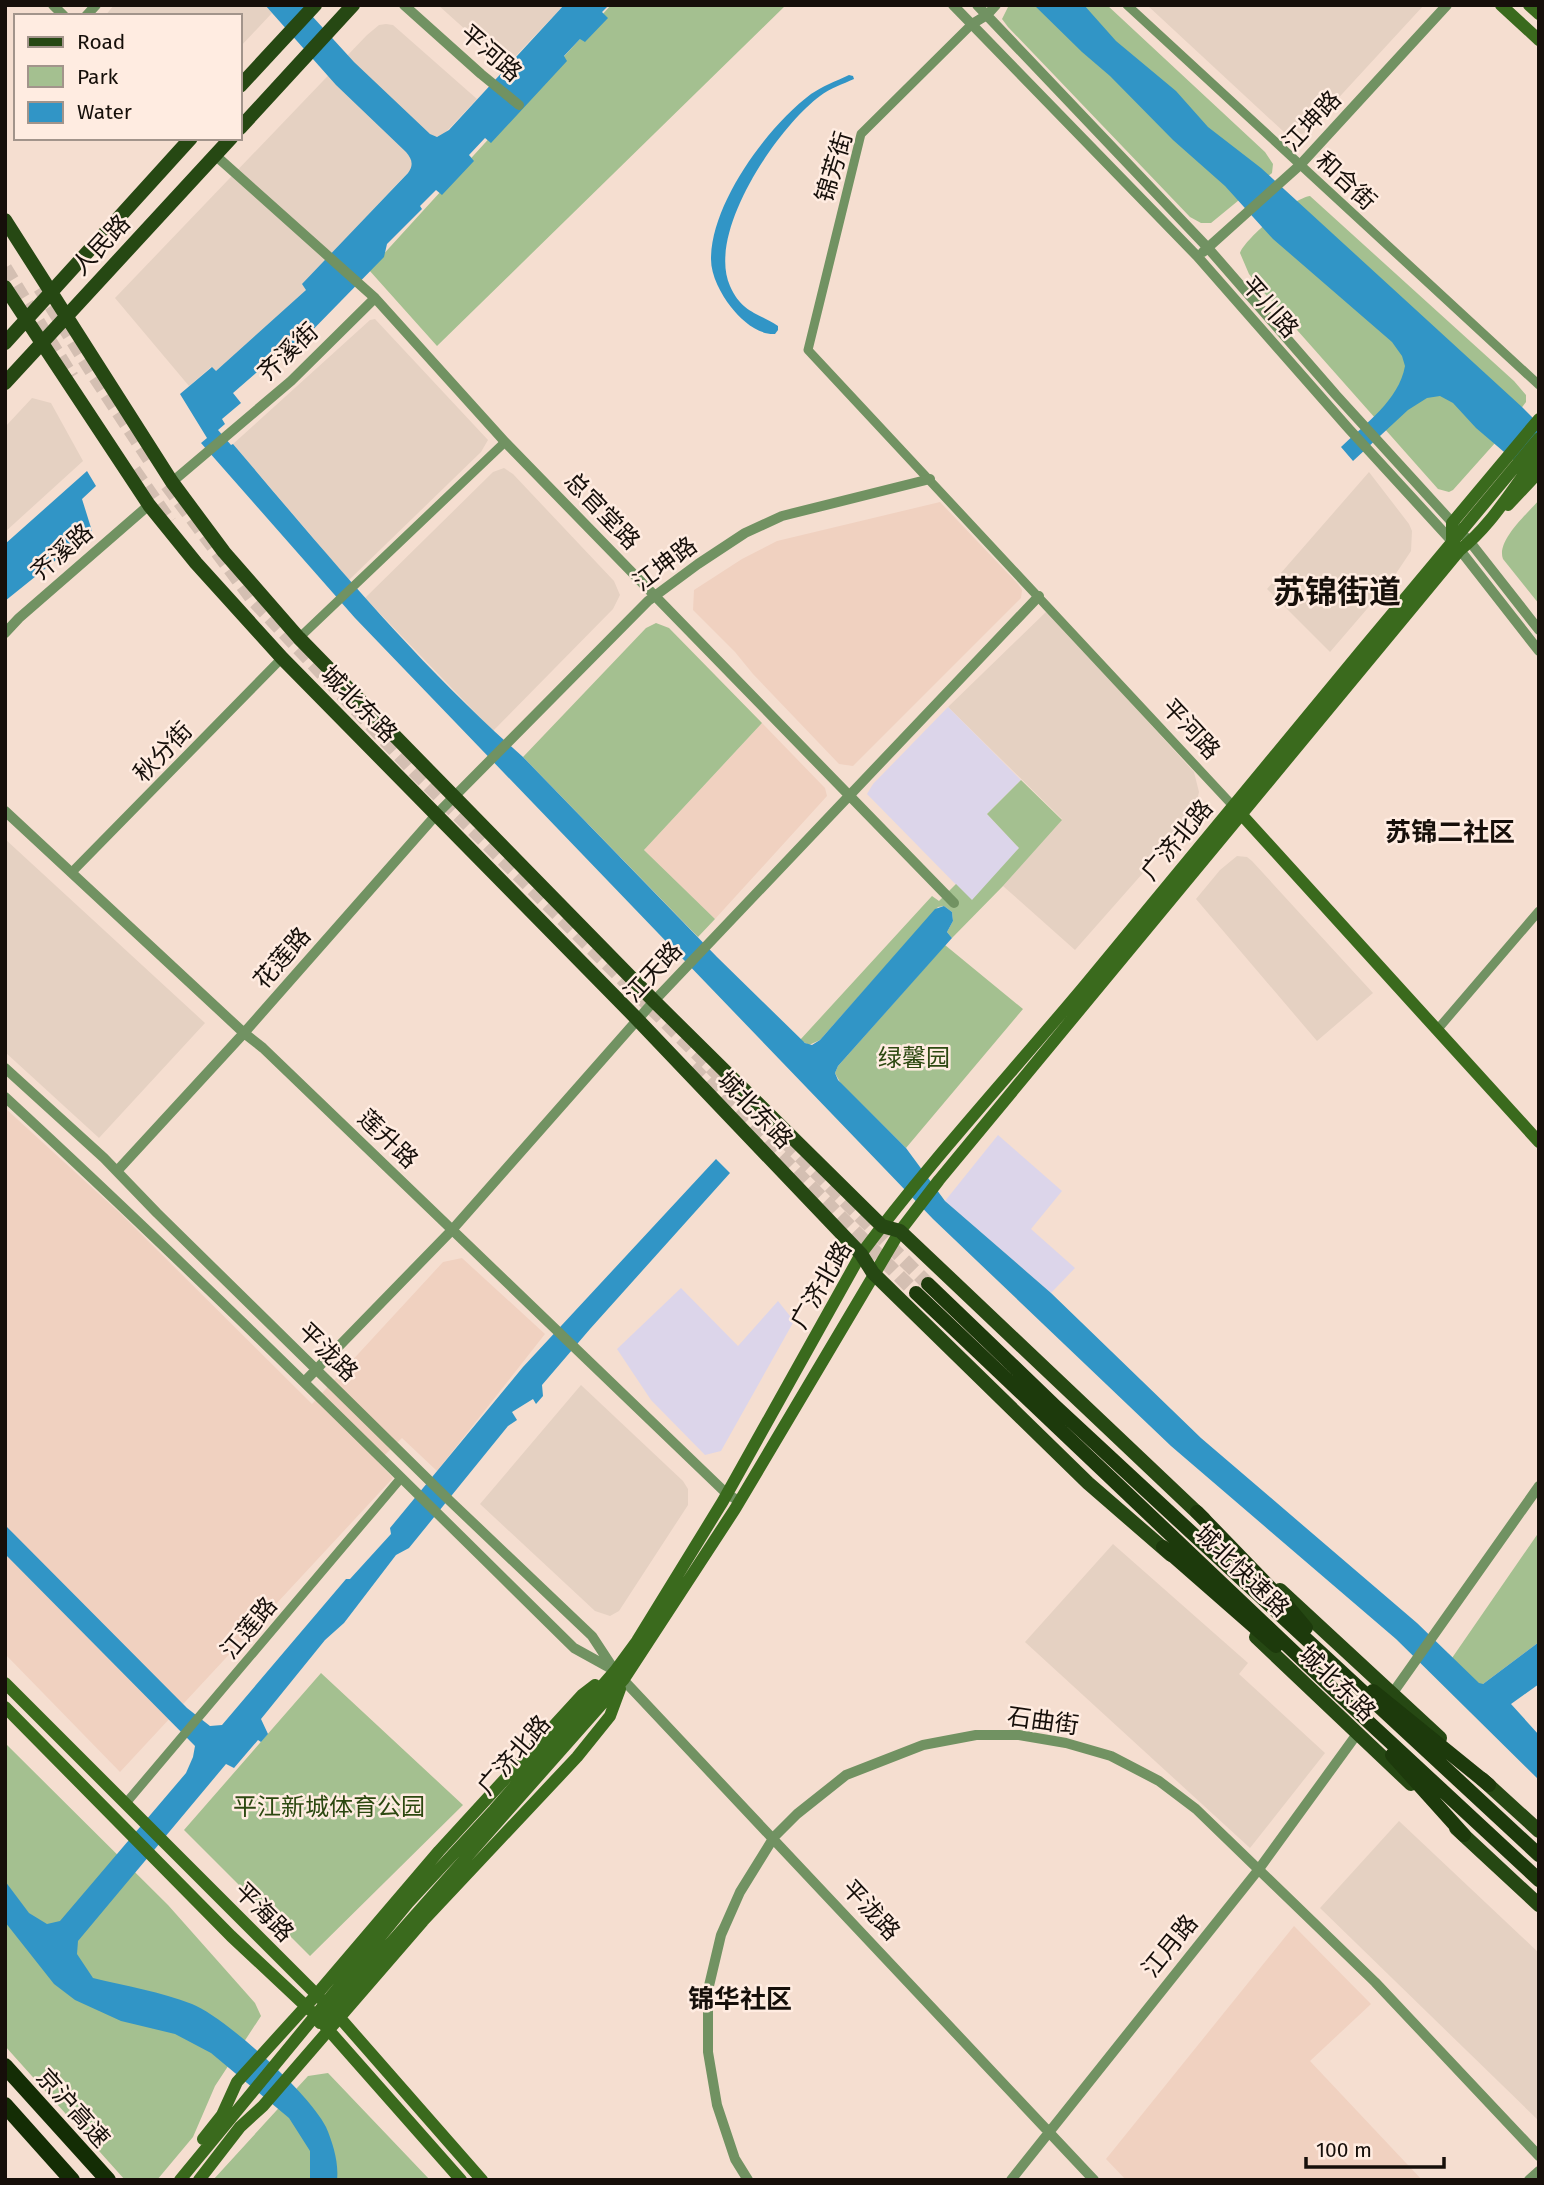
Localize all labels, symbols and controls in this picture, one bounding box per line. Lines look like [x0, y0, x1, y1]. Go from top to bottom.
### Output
legend [14, 14, 242, 140]
street label: 平河路 [455, 19, 527, 87]
text: Road [77, 29, 125, 55]
text: Park [77, 64, 119, 90]
street label: 江坤路 [1277, 85, 1347, 157]
text: Water [77, 99, 132, 125]
street label: 锦芳街 [810, 128, 858, 206]
street label: 和合街 [1310, 146, 1382, 216]
street label: 人民路 [66, 209, 136, 281]
street label: 平川路 [1236, 271, 1304, 343]
street label: 齐溪街 [252, 317, 324, 387]
street label: 总官堂路 [559, 467, 645, 555]
street label: 齐溪路 [26, 518, 98, 586]
street label: 江坤路 [628, 531, 702, 597]
district label: 苏锦街道 [1273, 573, 1401, 611]
street label: 城北东路 [315, 660, 403, 748]
street label: 平河路 [1156, 693, 1226, 765]
street label: 秋分街 [128, 716, 198, 788]
street label: 广济北路 [1135, 794, 1219, 886]
district label: 苏锦二社区 [1385, 817, 1515, 848]
street label: 花莲路 [248, 922, 316, 994]
street label: 江天路 [618, 936, 688, 1008]
park label: 绿馨园 [878, 1044, 950, 1072]
street label: 城北东路 [712, 1066, 798, 1154]
street label: 莲升路 [352, 1104, 424, 1174]
street label: 广济北路 [785, 1236, 857, 1334]
street label: 平泷路 [292, 1317, 364, 1387]
street label: 城北快速路 [1189, 1519, 1295, 1623]
street label: 江莲路 [215, 1591, 283, 1665]
street label: 城北东路 [1293, 1640, 1381, 1726]
street label: 石曲街 [1005, 1702, 1081, 1740]
street label: 广济北路 [472, 1710, 556, 1800]
park label: 平江新城体育公园 [233, 1793, 425, 1821]
street label: 平泷路 [836, 1874, 906, 1946]
street label: 平海路 [229, 1877, 299, 1947]
street label: 江月路 [1136, 1909, 1204, 1983]
district label: 锦华社区 [688, 1984, 792, 2015]
street label: 京沪高速 [30, 2063, 116, 2153]
scale bar [1306, 2126, 1444, 2170]
text: 100 m [1316, 2137, 1372, 2163]

